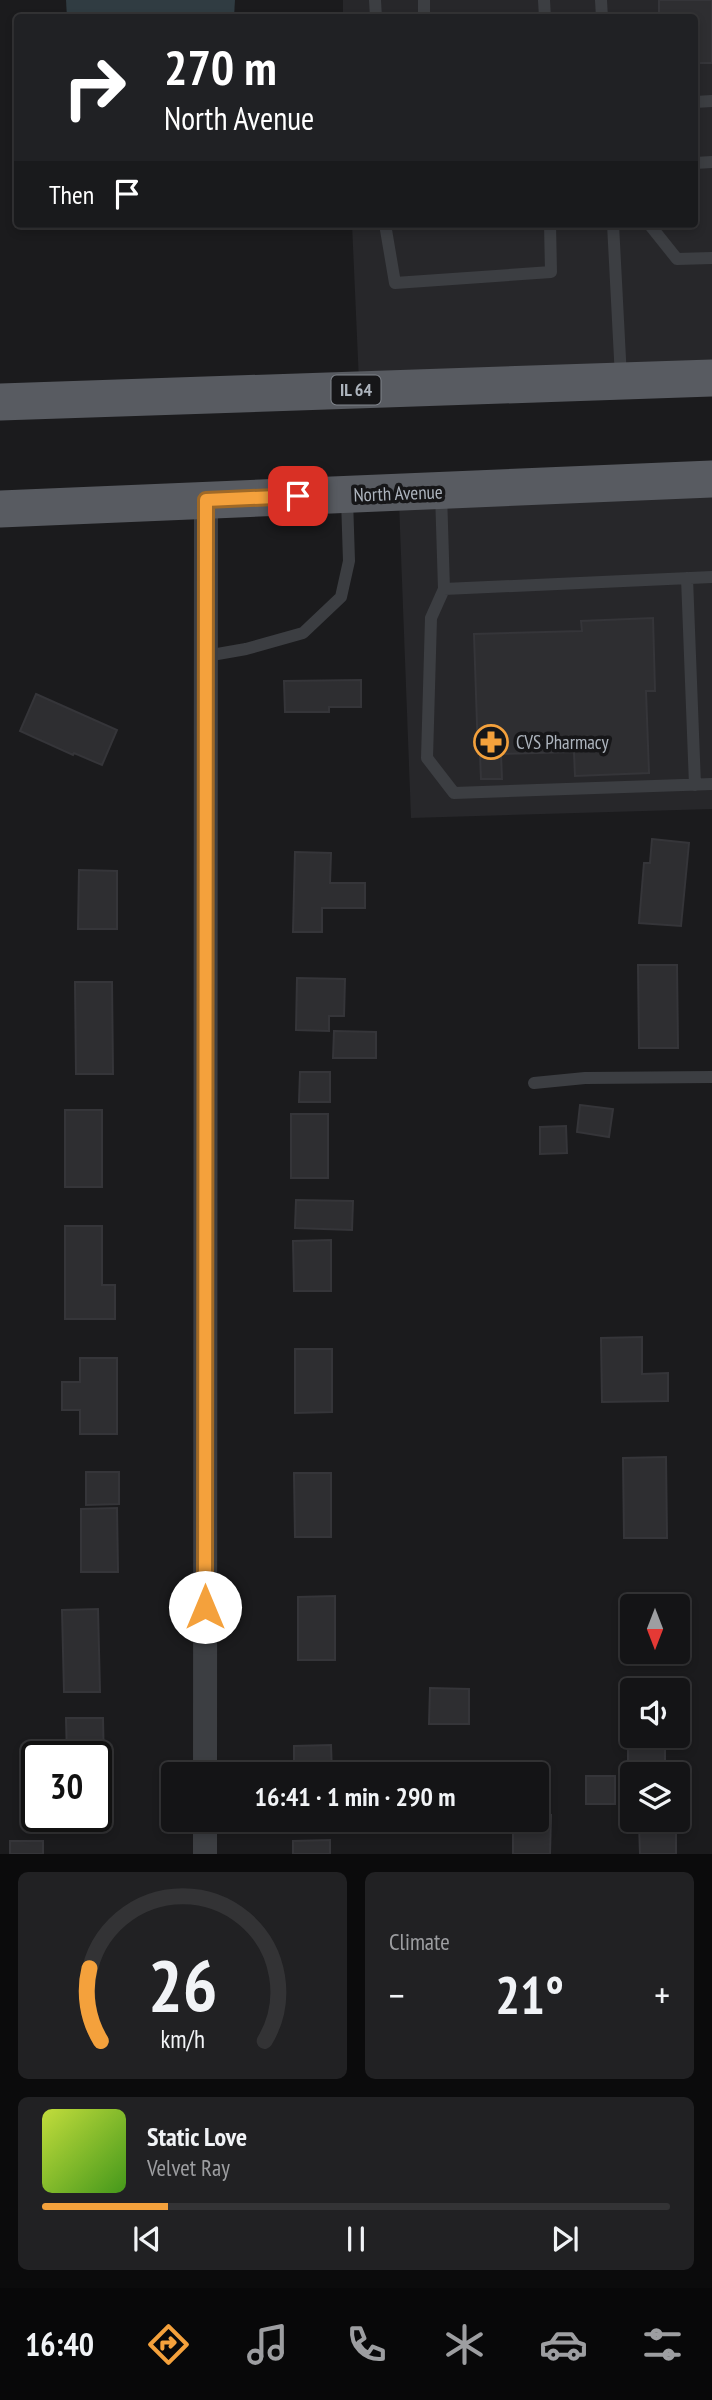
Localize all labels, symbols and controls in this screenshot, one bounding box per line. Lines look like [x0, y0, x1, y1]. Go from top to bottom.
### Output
text: 270 m [164, 35, 277, 99]
icon: right [49, 42, 140, 133]
text: North Avenue [164, 97, 314, 139]
icon: arrive [108, 175, 146, 213]
text: Then [49, 178, 94, 211]
road number: IL 64 [332, 376, 380, 404]
pin [268, 466, 328, 526]
icon: arrive [279, 477, 317, 515]
street label: North Avenue [353, 479, 443, 507]
pharmacy icon: CVS Pharmacy [472, 723, 510, 761]
place label: CVS Pharmacy [516, 730, 609, 754]
position arrow [168, 1570, 242, 1644]
north arrow [620, 1594, 690, 1664]
map controls [620, 1594, 690, 1832]
button: sound [620, 1678, 690, 1748]
speed limit sign: 30 [21, 1741, 112, 1832]
button: layers [620, 1762, 690, 1832]
text: 16:41 · 1 min · 290 m [255, 1780, 455, 1813]
text: Climate [389, 1927, 450, 1956]
text: 26 [148, 1938, 217, 2032]
text: 21° [495, 1961, 564, 2028]
text: − [389, 1970, 405, 2019]
text: + [654, 1970, 670, 2019]
text: km/h [160, 2023, 205, 2055]
text: Static Love [147, 2120, 247, 2153]
text: Velvet Ray [147, 2153, 230, 2182]
icon: previous [128, 2220, 166, 2258]
icon: pause [337, 2220, 375, 2258]
icon: next [546, 2220, 584, 2258]
icon: directions [144, 2320, 193, 2369]
icon: music [243, 2320, 292, 2369]
icon: phone [342, 2320, 391, 2369]
icon: climate [440, 2320, 489, 2369]
icon: car [539, 2320, 588, 2369]
icon: filters [638, 2320, 687, 2369]
text: 16:40 [25, 2323, 94, 2365]

